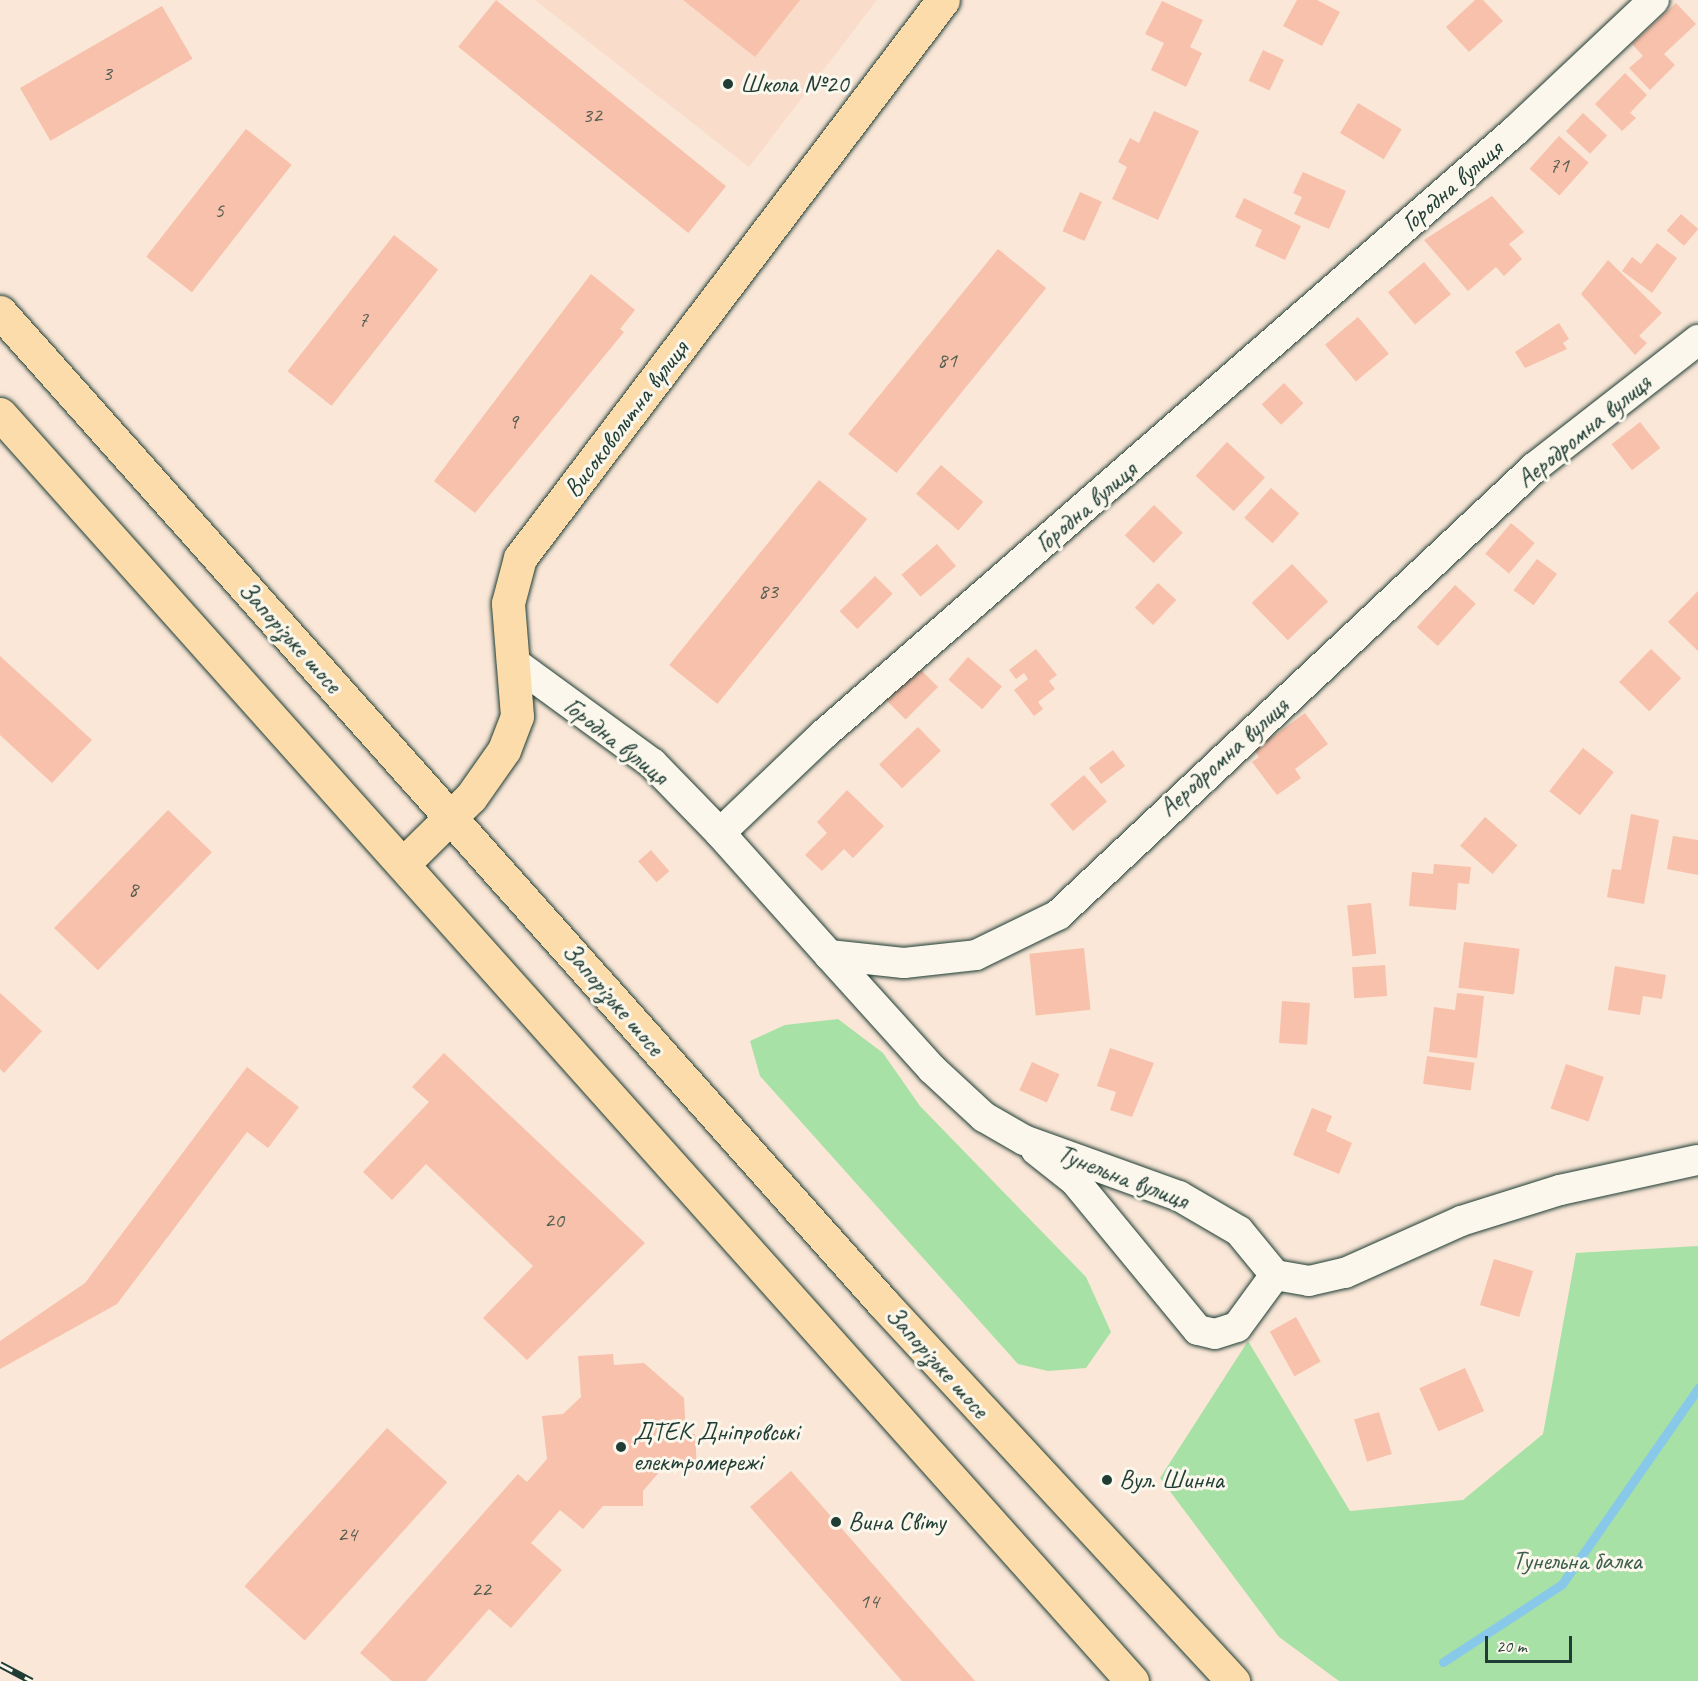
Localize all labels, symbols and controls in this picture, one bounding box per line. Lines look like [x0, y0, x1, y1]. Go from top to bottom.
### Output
house number: 3 [102, 61, 112, 87]
place label: Школа №20 [740, 68, 849, 100]
marker: Школа №20 [721, 77, 735, 91]
house number: 32 [582, 103, 602, 129]
street label: Городна вулиця [1395, 134, 1509, 238]
house number: 71 [1549, 153, 1569, 179]
house number: 5 [214, 198, 224, 224]
house number: 7 [358, 307, 368, 333]
street label: Високовольтна вулиця [556, 334, 696, 504]
house number: 81 [937, 348, 957, 374]
street label: Аеродромна вулиця [1510, 367, 1658, 495]
house number: 9 [508, 409, 518, 435]
street label: Городна вулиця [1029, 455, 1143, 559]
street label: Запорізьке шосе [232, 575, 348, 699]
house number: 83 [758, 579, 778, 605]
street label: Городна вулиця [557, 690, 675, 792]
street label: Аеродромна вулиця [1152, 690, 1296, 824]
house number: 8 [128, 877, 138, 903]
street label: Запорізьке шосе [555, 936, 671, 1062]
street label: Тунельна вулиця [1054, 1138, 1192, 1216]
house number: 20 [544, 1208, 564, 1234]
street label: Запорізьке шосе [879, 1300, 995, 1424]
place label: ДТЕК Дніпровські електромережі [633, 1416, 799, 1478]
marker: ДТЕК Дніпровські електромережі [614, 1440, 628, 1454]
place label: Вул. Шинна [1119, 1464, 1224, 1496]
marker: Вул. Шинна [1100, 1473, 1114, 1487]
place label: Вина Світу [848, 1506, 946, 1538]
marker: Вина Світу [829, 1515, 843, 1529]
house number: 24 [337, 1522, 357, 1548]
park label: Тунельна балка [1512, 1545, 1642, 1577]
house number: 22 [471, 1577, 491, 1603]
house number: 14 [859, 1589, 879, 1615]
scale bar [1488, 1624, 1575, 1662]
text: 20 m [1496, 1635, 1527, 1657]

